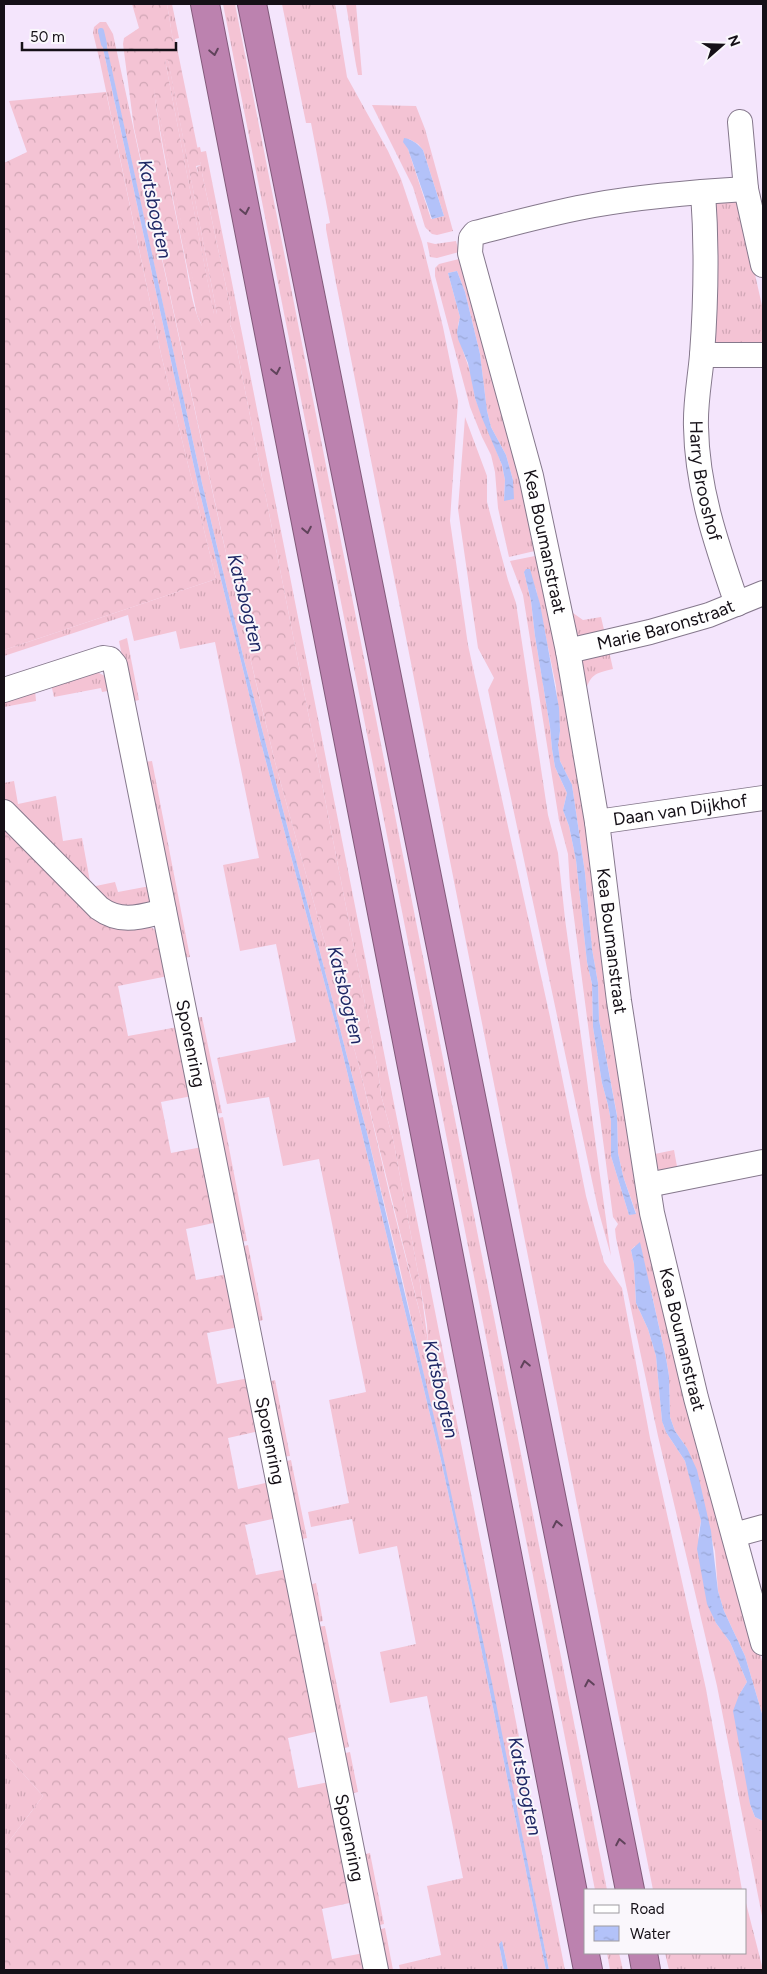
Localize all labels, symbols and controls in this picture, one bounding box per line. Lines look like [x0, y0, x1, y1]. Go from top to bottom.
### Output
scale bar [22, 20, 176, 52]
north arrow [697, 20, 747, 70]
text: 50 m [30, 28, 65, 46]
text: N [724, 33, 744, 49]
one-way arrow [208, 47, 219, 56]
water label: Katsbogten [133, 157, 177, 261]
one-way arrow [239, 207, 250, 216]
one-way arrow [270, 366, 281, 375]
street label: Harry Brooshof [685, 420, 727, 544]
street label: Kea Boumanstraat [519, 467, 571, 616]
one-way arrow [302, 526, 312, 535]
water label: Katsbogten [223, 551, 269, 655]
street label: Marie Baronstraat [595, 595, 738, 655]
street label: Daan van Dijkhof [612, 789, 749, 831]
street label: Kea Boumanstraat [592, 867, 632, 1016]
water label: Katsbogten [323, 943, 369, 1047]
street label: Sporenring [171, 998, 210, 1089]
street label: Kea Boumanstraat [654, 1265, 710, 1414]
water label: Katsbogten [418, 1337, 464, 1441]
one-way arrow [520, 1360, 530, 1369]
street label: Sporenring [251, 1395, 290, 1487]
one-way arrow [552, 1519, 562, 1528]
one-way arrow [584, 1679, 594, 1688]
water label: Katsbogten [503, 1734, 547, 1838]
street label: Sporenring [330, 1792, 369, 1884]
one-way arrow [616, 1838, 626, 1847]
legend [584, 1889, 747, 1954]
text: Road [630, 1900, 665, 1918]
text: Water [630, 1925, 670, 1943]

